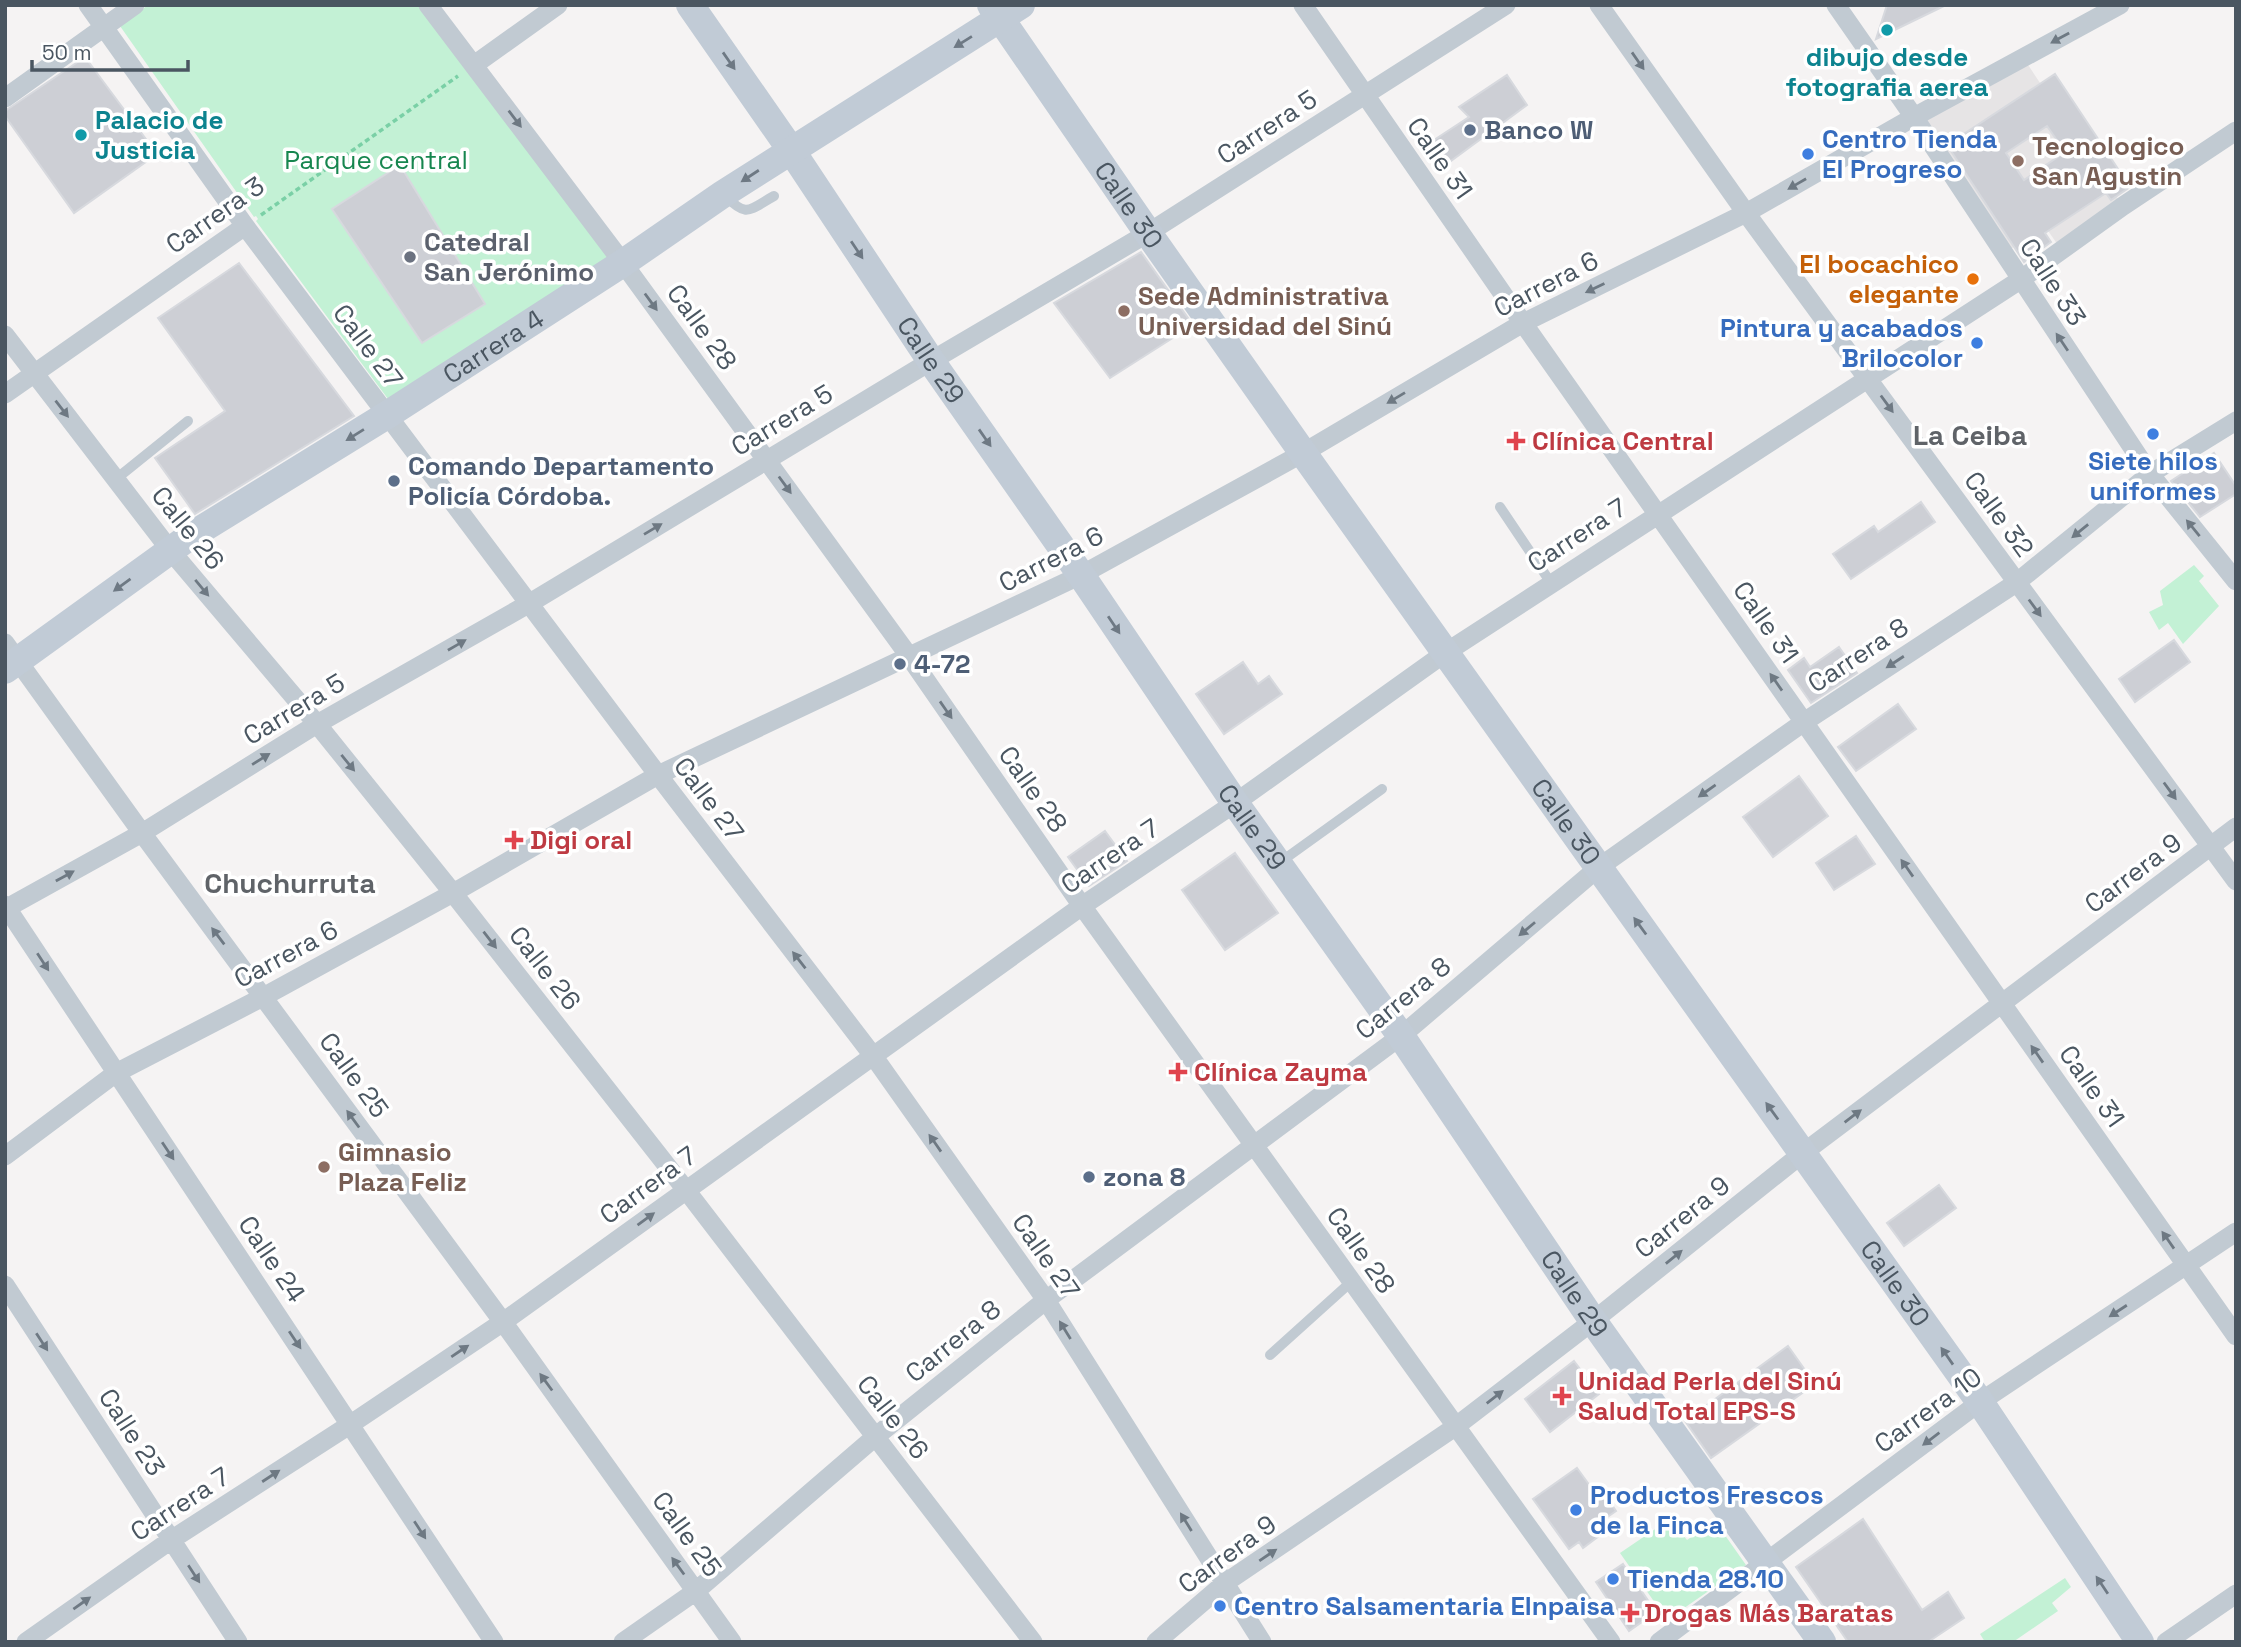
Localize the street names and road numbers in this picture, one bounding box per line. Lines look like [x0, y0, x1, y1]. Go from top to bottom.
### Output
street label: Carrera 5 [1210, 82, 1324, 172]
street label: Calle 31 [1400, 110, 1480, 206]
street label: Calle 30 [1087, 155, 1171, 256]
street label: Carrera 3 [159, 169, 271, 261]
street label: Calle 33 [2012, 232, 2094, 332]
street label: Carrera 6 [1488, 243, 1604, 325]
street label: Calle 28 [659, 277, 745, 377]
street label: Calle 27 [325, 297, 411, 395]
street label: Carrera 4 [436, 302, 550, 392]
street label: Calle 29 [889, 310, 973, 410]
street label: Carrera 5 [725, 376, 839, 464]
street label: Calle 32 [1956, 464, 2042, 564]
street label: Calle 26 [144, 479, 232, 577]
street label: Carrera 7 [1521, 490, 1633, 580]
street label: Carrera 6 [993, 518, 1109, 600]
street label: Calle 31 [1726, 574, 1806, 670]
street label: Carrera 8 [1801, 610, 1915, 700]
street label: Carrera 5 [237, 665, 351, 753]
street label: Calle 28 [991, 739, 1075, 839]
street label: Calle 27 [666, 750, 752, 848]
street label: Calle 30 [1524, 772, 1609, 872]
street label: Calle 29 [1210, 777, 1294, 877]
street label: Carrera 7 [1054, 811, 1166, 901]
street label: Carrera 9 [2078, 825, 2188, 921]
street label: Carrera 6 [228, 912, 344, 996]
street label: Calle 26 [501, 919, 589, 1017]
street label: Carrera 8 [1348, 949, 1458, 1047]
street label: Calle 25 [312, 1025, 396, 1125]
street label: Calle 31 [2052, 1038, 2132, 1134]
street label: Carrera 7 [593, 1138, 703, 1232]
street label: Carrera 9 [1627, 1168, 1737, 1266]
street label: Calle 28 [1319, 1200, 1403, 1300]
street label: Calle 27 [1004, 1207, 1088, 1305]
street label: Calle 24 [231, 1209, 313, 1309]
street label: Calle 30 [1853, 1233, 1938, 1334]
street label: Calle 29 [1533, 1243, 1616, 1344]
street label: Carrera 8 [898, 1292, 1008, 1390]
street label: Carrera 10 [1868, 1360, 1988, 1460]
street label: Calle 26 [849, 1368, 937, 1466]
street label: Calle 23 [91, 1382, 173, 1482]
street label: Carrera 7 [124, 1459, 236, 1549]
street label: Calle 25 [645, 1484, 729, 1584]
street label: Carrera 9 [1171, 1507, 1283, 1601]

